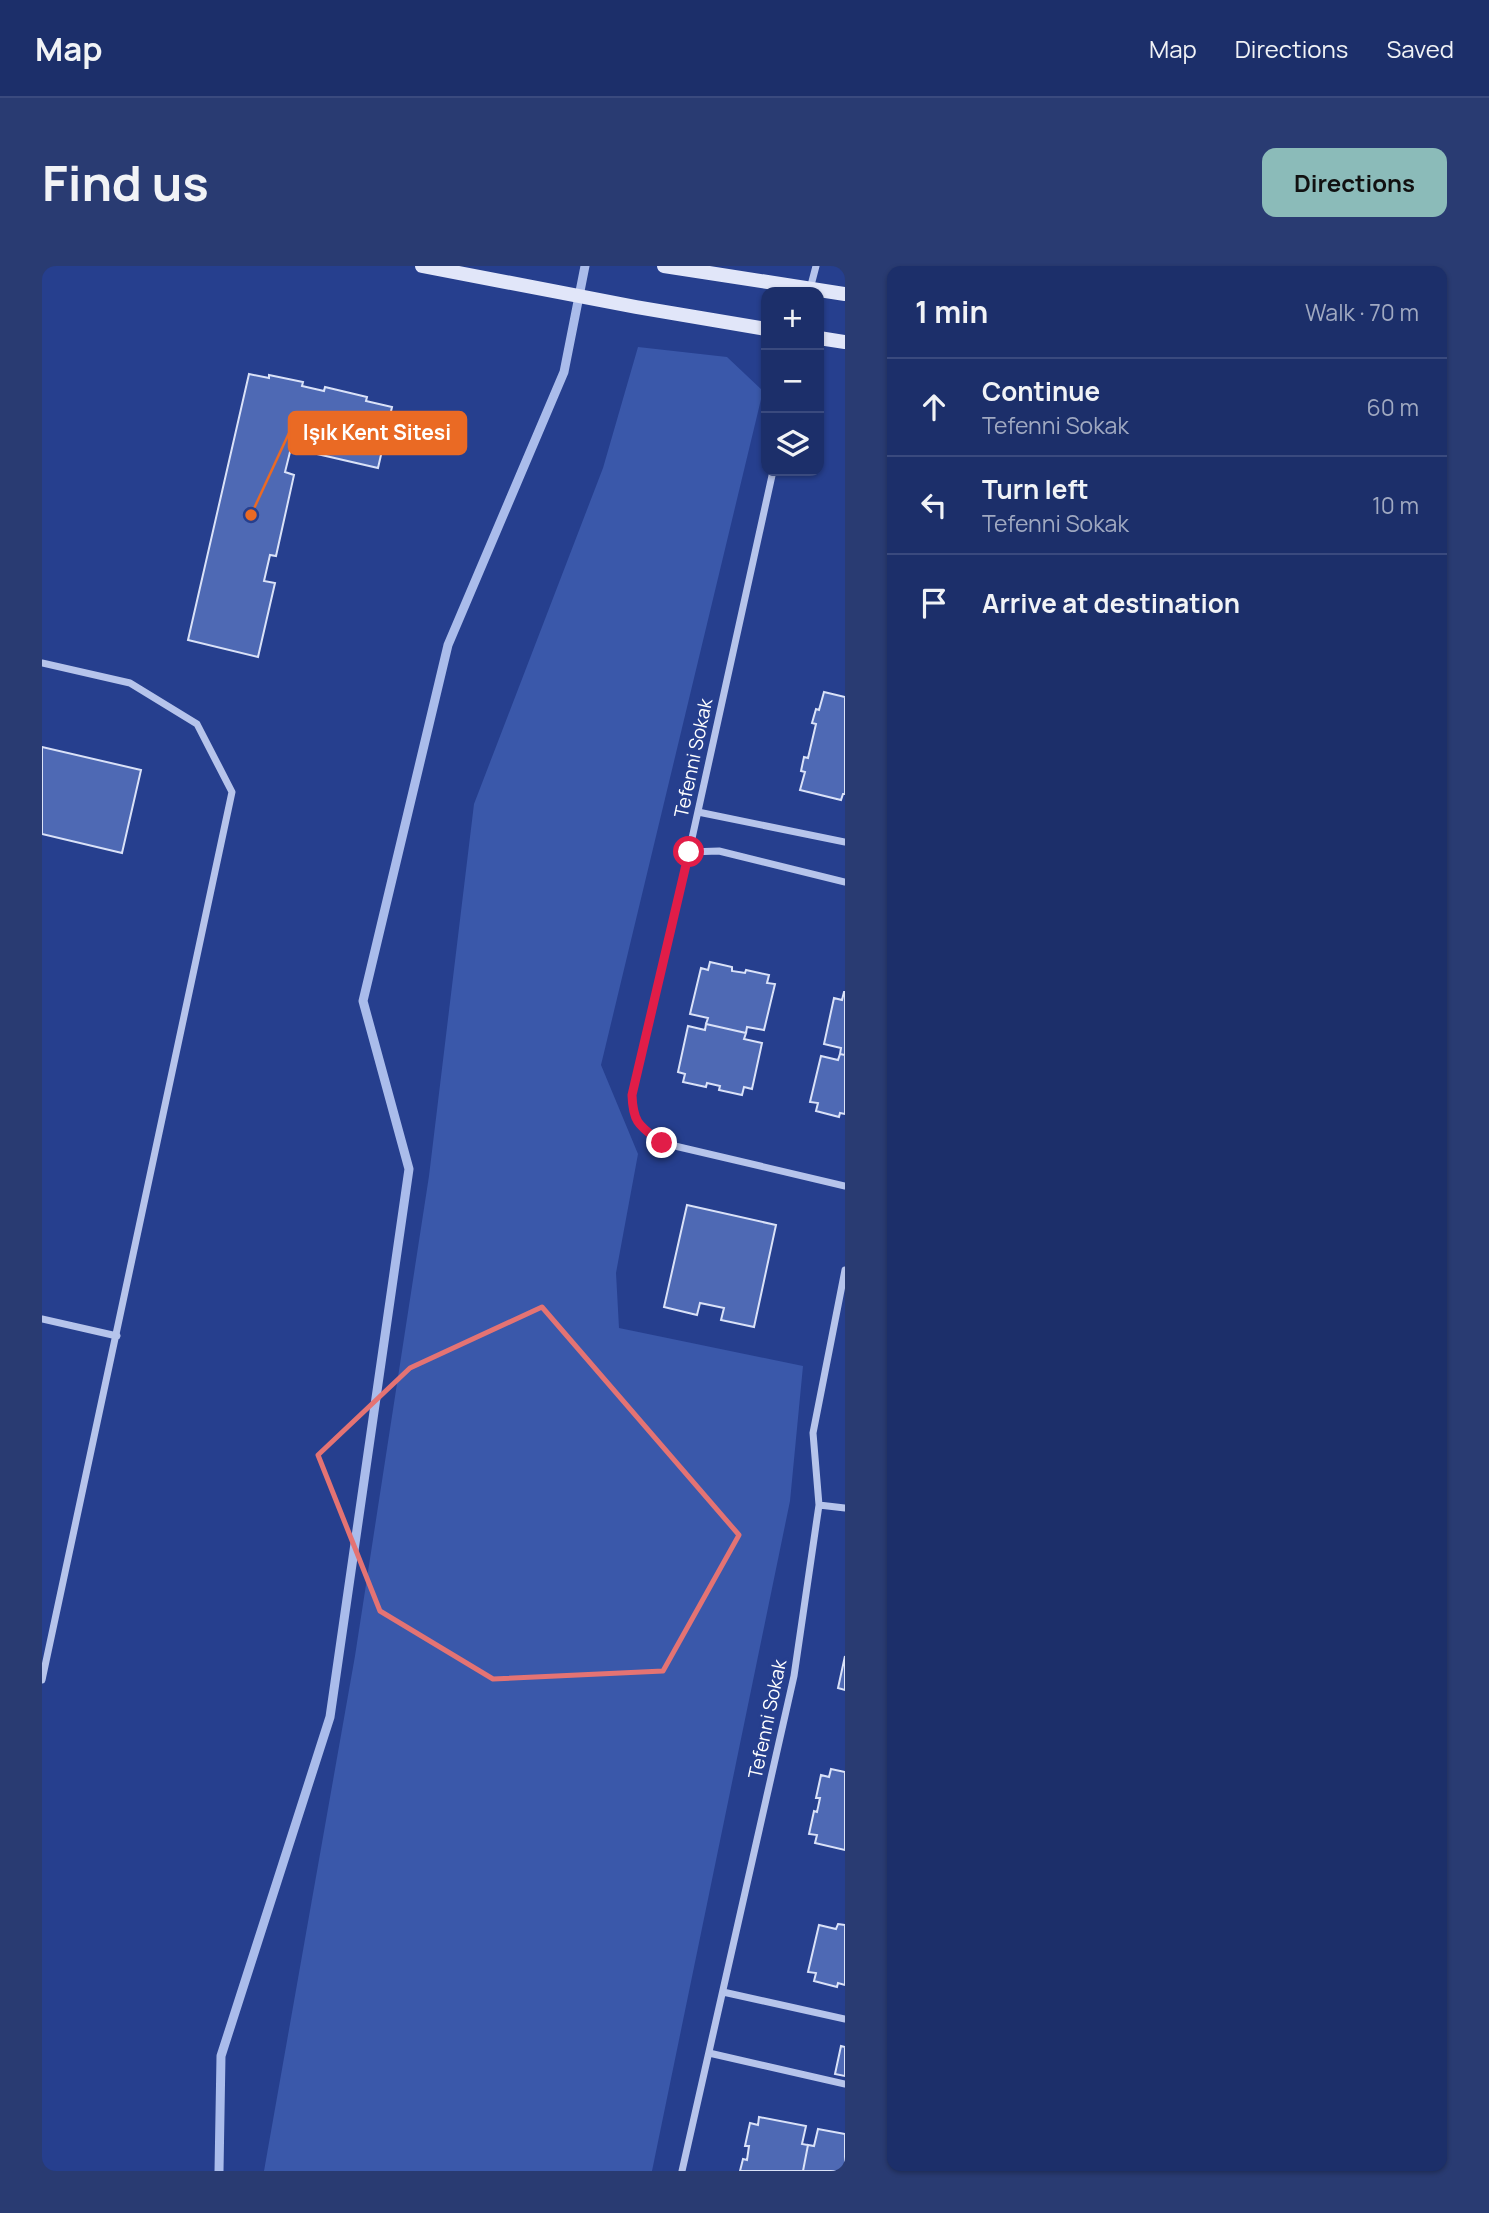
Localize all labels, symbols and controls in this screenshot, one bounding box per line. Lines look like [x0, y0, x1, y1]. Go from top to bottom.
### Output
text: Map [35, 26, 103, 71]
text: Map [1149, 32, 1197, 65]
text: Directions [1235, 32, 1348, 65]
text: Saved [1386, 32, 1454, 65]
button: Directions [1262, 148, 1447, 217]
text: Find us [42, 149, 209, 216]
map controls [761, 287, 824, 476]
button: + [761, 287, 824, 350]
text: 1 min [915, 291, 988, 332]
text: Walk · 70 m [1305, 296, 1419, 328]
button: − [761, 350, 824, 413]
text: Continue [982, 373, 1100, 409]
icon: ahead [915, 388, 953, 426]
text: 60 m [1367, 391, 1419, 423]
text: Tefenni Sokak [982, 409, 1129, 441]
callout: Işık Kent Sitesi [289, 412, 466, 454]
button: layers [761, 413, 824, 476]
text: Işık Kent Sitesi [303, 418, 451, 446]
text: Turn left [982, 471, 1089, 507]
icon: left [915, 486, 953, 524]
text: 10 m [1372, 489, 1419, 521]
text: Tefenni Sokak [982, 507, 1129, 539]
icon: arrive [915, 584, 953, 622]
text: Arrive at destination [982, 585, 1240, 621]
street label: Tefenni Sokak [668, 695, 718, 820]
route start [673, 836, 704, 867]
route end [646, 1127, 677, 1158]
street label: Tefenni Sokak [742, 1656, 792, 1781]

